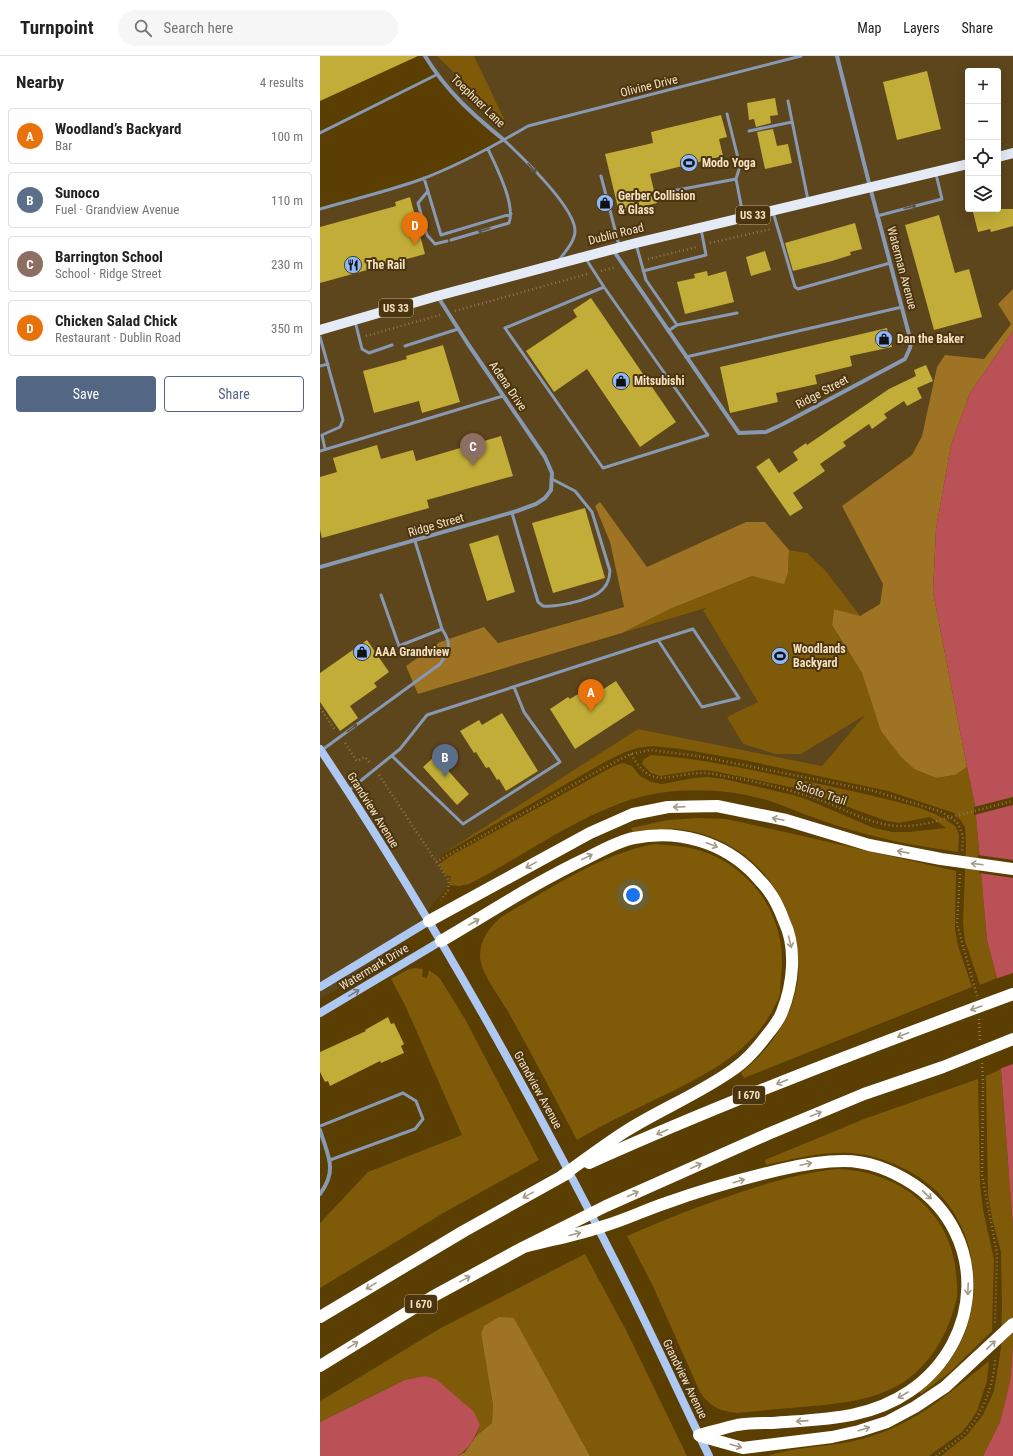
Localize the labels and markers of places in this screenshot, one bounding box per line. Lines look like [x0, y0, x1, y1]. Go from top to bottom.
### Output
sports icon: Modo Yoga [679, 153, 699, 173]
place label: Modo Yoga [702, 156, 756, 170]
place label: Gerber Collision & Glass [618, 189, 695, 217]
shop icon: Gerber Collision & Glass [595, 193, 615, 213]
pin: D [402, 212, 428, 245]
restaurant icon: The Rail [343, 255, 363, 275]
place label: The Rail [366, 258, 405, 272]
shop icon: Dan the Baker [874, 329, 894, 349]
place label: Dan the Baker [897, 332, 964, 346]
shop icon: Mitsubishi [611, 371, 631, 391]
place label: Mitsubishi [634, 374, 685, 388]
pin: C [460, 433, 486, 466]
shop icon: AAA Grandview [352, 642, 372, 662]
place label: Woodlands Backyard [793, 642, 846, 670]
place label: AAA Grandview [375, 645, 450, 659]
sports icon: Woodlands Backyard [770, 646, 790, 666]
pin: A [578, 679, 604, 712]
pin: B [432, 744, 458, 777]

